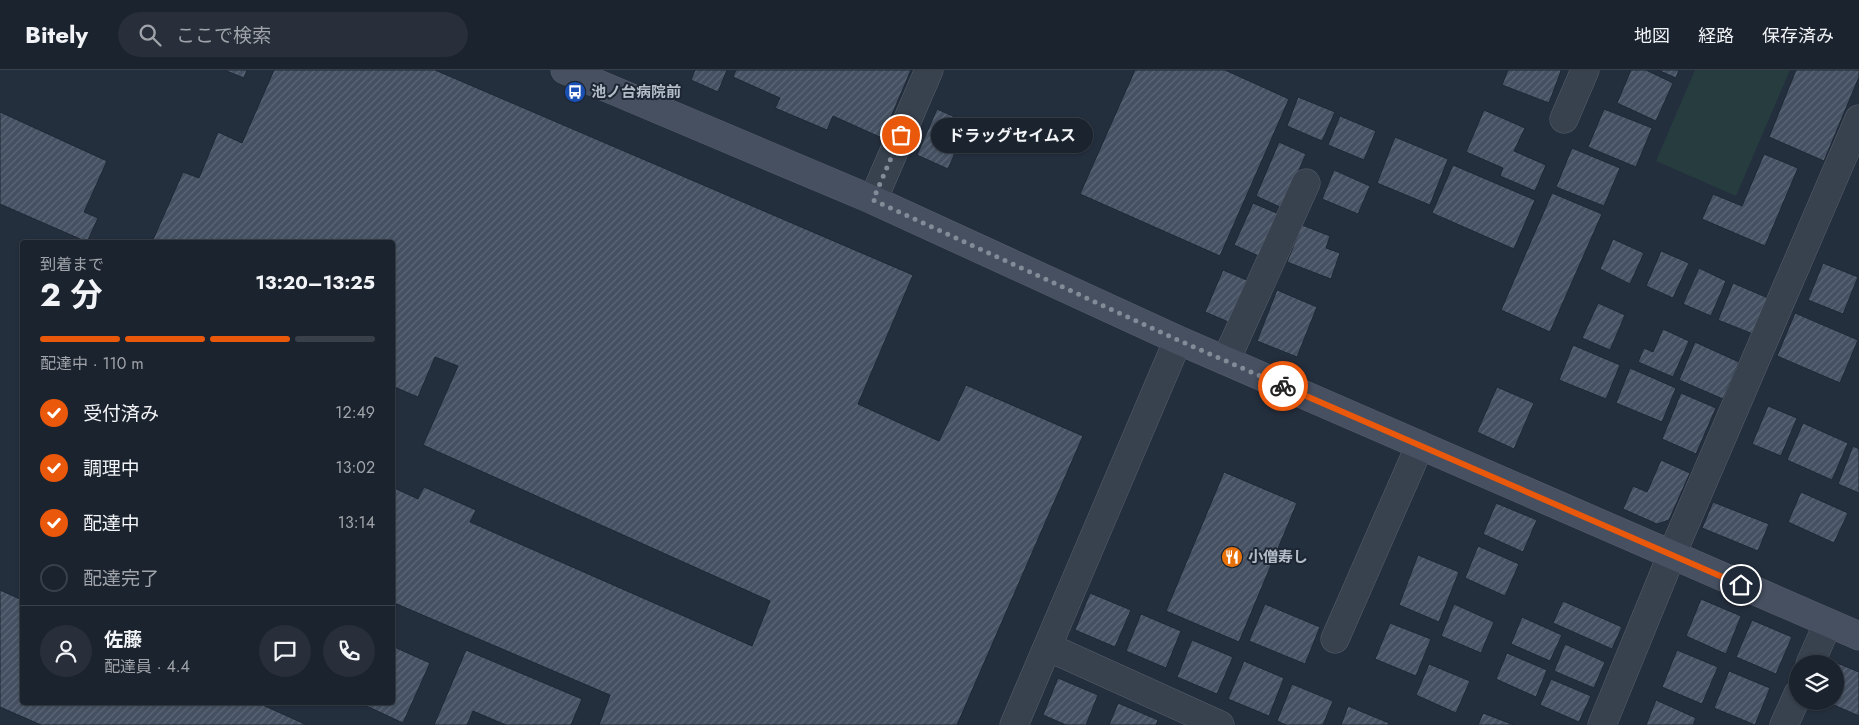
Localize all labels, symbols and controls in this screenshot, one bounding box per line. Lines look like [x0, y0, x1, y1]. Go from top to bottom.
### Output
search box [118, 12, 468, 57]
text: Bitely [25, 17, 88, 52]
icon: search [136, 21, 164, 49]
text: ここで検索 [176, 22, 271, 49]
text: 地図 [1634, 23, 1670, 49]
text: 経路 [1698, 23, 1734, 49]
text: 保存済み [1762, 23, 1834, 49]
bus stop icon: 池ノ台病院前 [563, 80, 587, 104]
place label: 池ノ台病院前 [591, 81, 681, 103]
pin [880, 114, 922, 156]
callout: ドラッグセイムス [931, 118, 1094, 152]
icon: bag [887, 121, 915, 149]
text: ドラッグセイムス [948, 124, 1076, 147]
text: 到着まで [40, 253, 104, 276]
text: 13:20–13:25 [255, 269, 375, 296]
text: 2 分 [40, 272, 103, 318]
text: 配達中 · 110 m [40, 352, 144, 375]
courier [1258, 361, 1308, 411]
icon: bike [1269, 372, 1297, 400]
icon: check [40, 399, 68, 427]
text: 受付済み [83, 400, 159, 427]
text: 12:49 [335, 401, 375, 424]
icon: check [40, 454, 68, 482]
text: 調理中 [83, 455, 140, 482]
text: 13:02 [336, 456, 375, 479]
icon: check [40, 509, 68, 537]
text: 配達中 [83, 510, 140, 537]
text: 13:14 [338, 511, 375, 534]
restaurant icon: 小僧寿し [1220, 545, 1244, 569]
place label: 小僧寿し [1248, 546, 1308, 568]
pin [1720, 564, 1762, 606]
text: 配達完了 [83, 565, 159, 592]
icon: home [1727, 571, 1755, 599]
button: person [40, 625, 92, 677]
button: chat [259, 625, 311, 677]
button: phone [323, 625, 375, 677]
text: 佐藤 [104, 626, 142, 653]
text: 配達員 · 4.4 [104, 655, 190, 678]
map controls [1789, 655, 1844, 710]
button: layers [1789, 655, 1844, 710]

